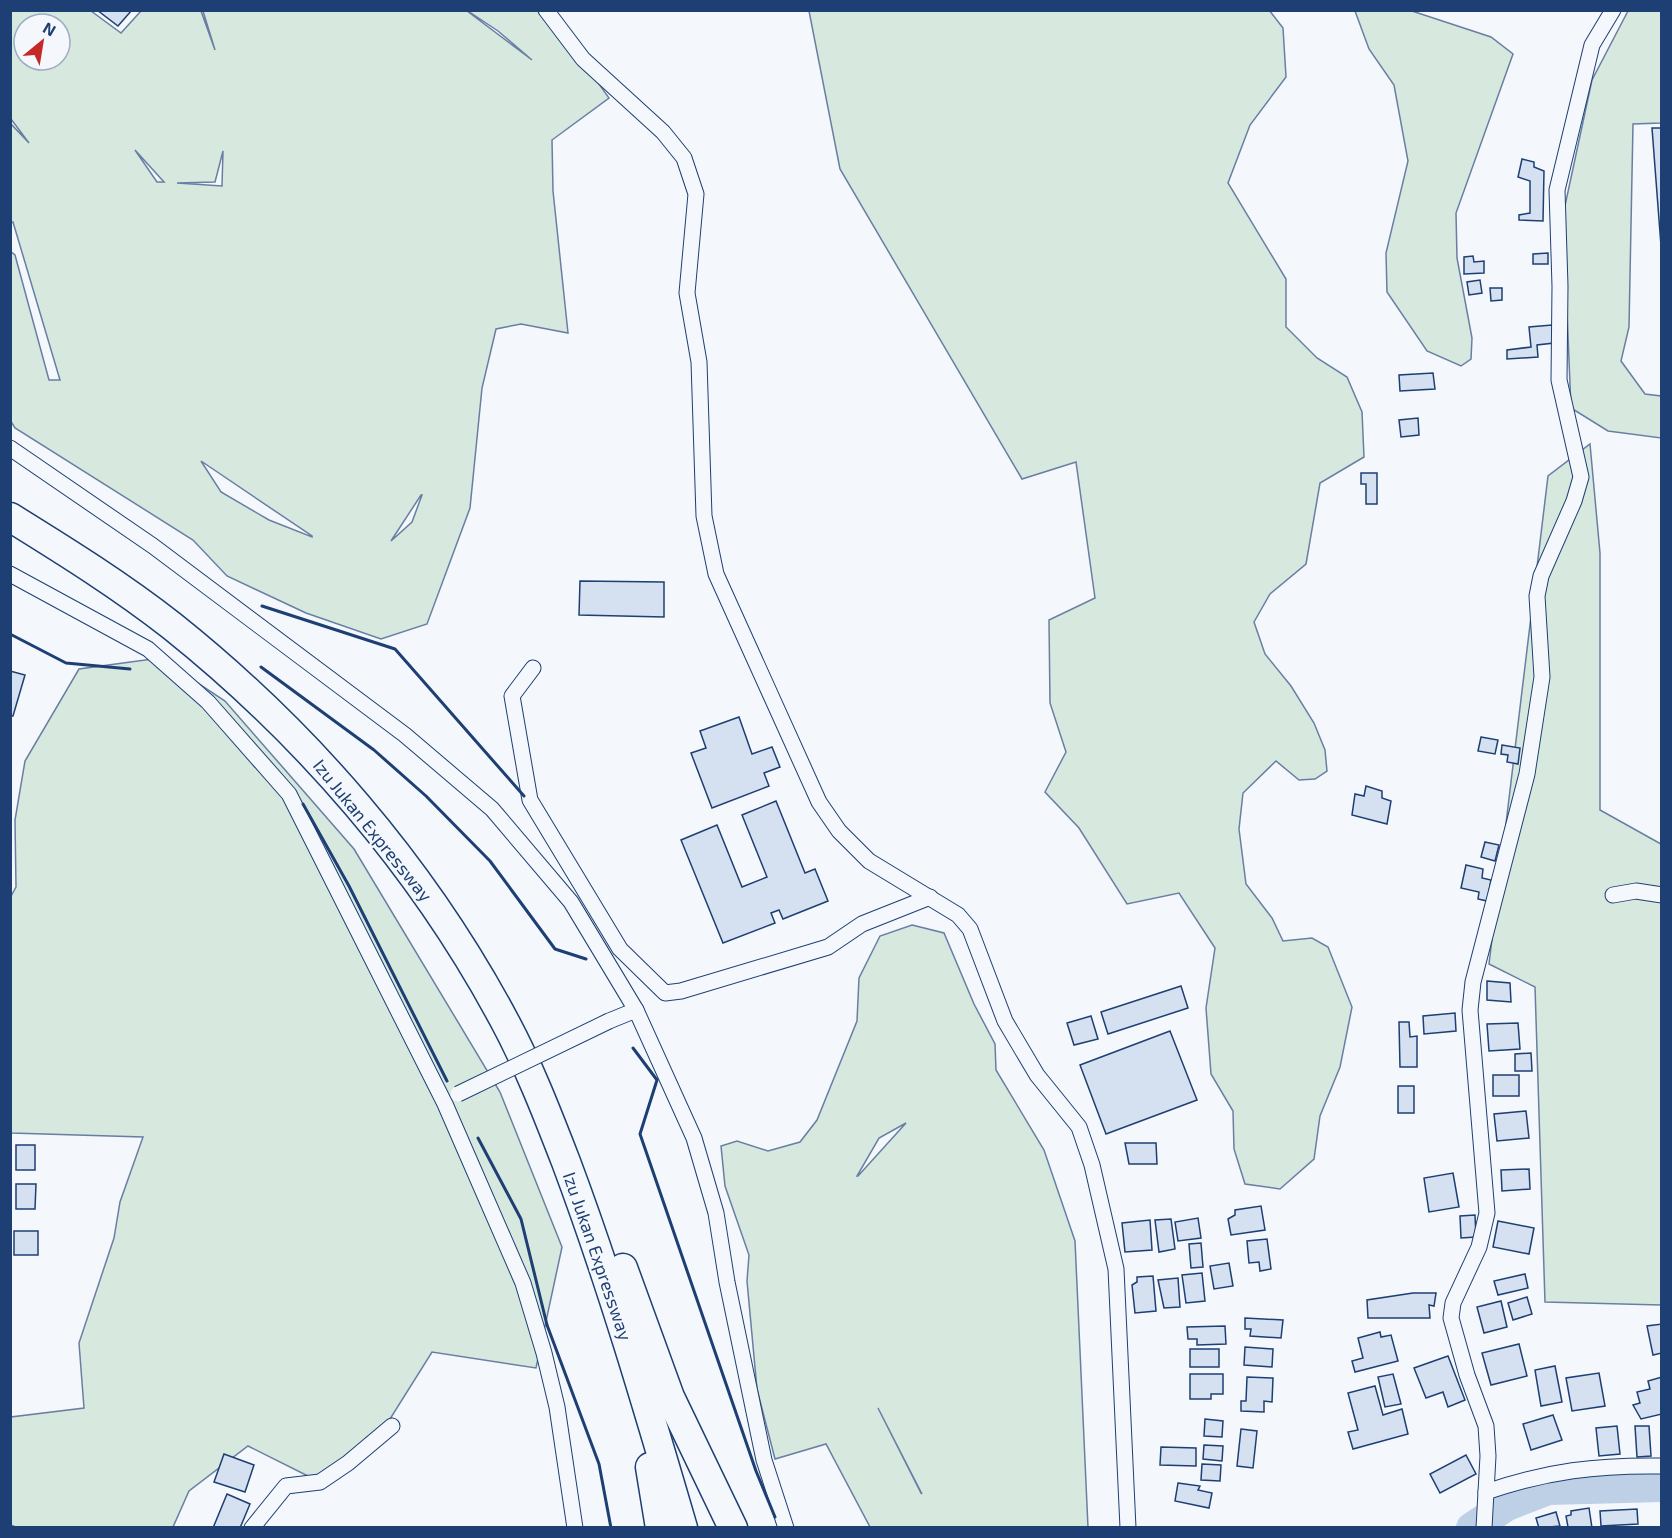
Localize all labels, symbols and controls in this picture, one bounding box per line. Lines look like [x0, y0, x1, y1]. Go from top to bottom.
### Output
north arrow [12, 12, 72, 72]
text: N [40, 17, 60, 40]
street label: Izu Jukan Expressway [309, 754, 437, 906]
street label: Izu Jukan Expressway [559, 1169, 637, 1344]

